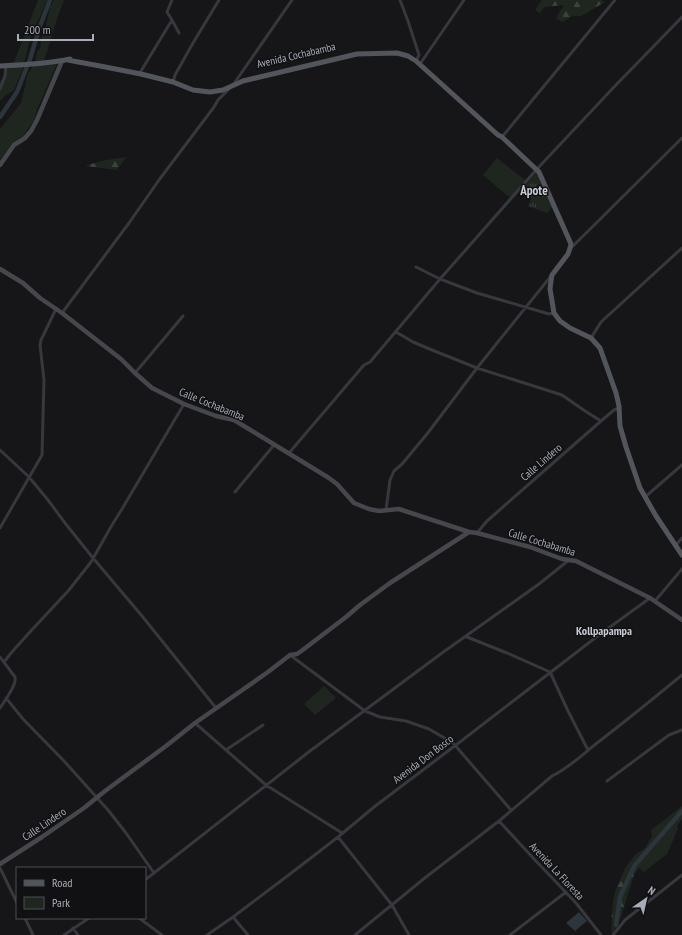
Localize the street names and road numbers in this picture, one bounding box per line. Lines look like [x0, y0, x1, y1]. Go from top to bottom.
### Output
street label: Avenida Cochabamba [255, 39, 337, 71]
street label: Calle Cochabamba [177, 385, 247, 423]
street label: Calle Lindero [517, 440, 565, 484]
street label: Calle Cochabamba [507, 525, 577, 559]
street label: Avenida Don Bosco [390, 732, 456, 786]
street label: Calle Lindero [19, 804, 69, 844]
street label: Avenida La Floresta [527, 839, 587, 903]

